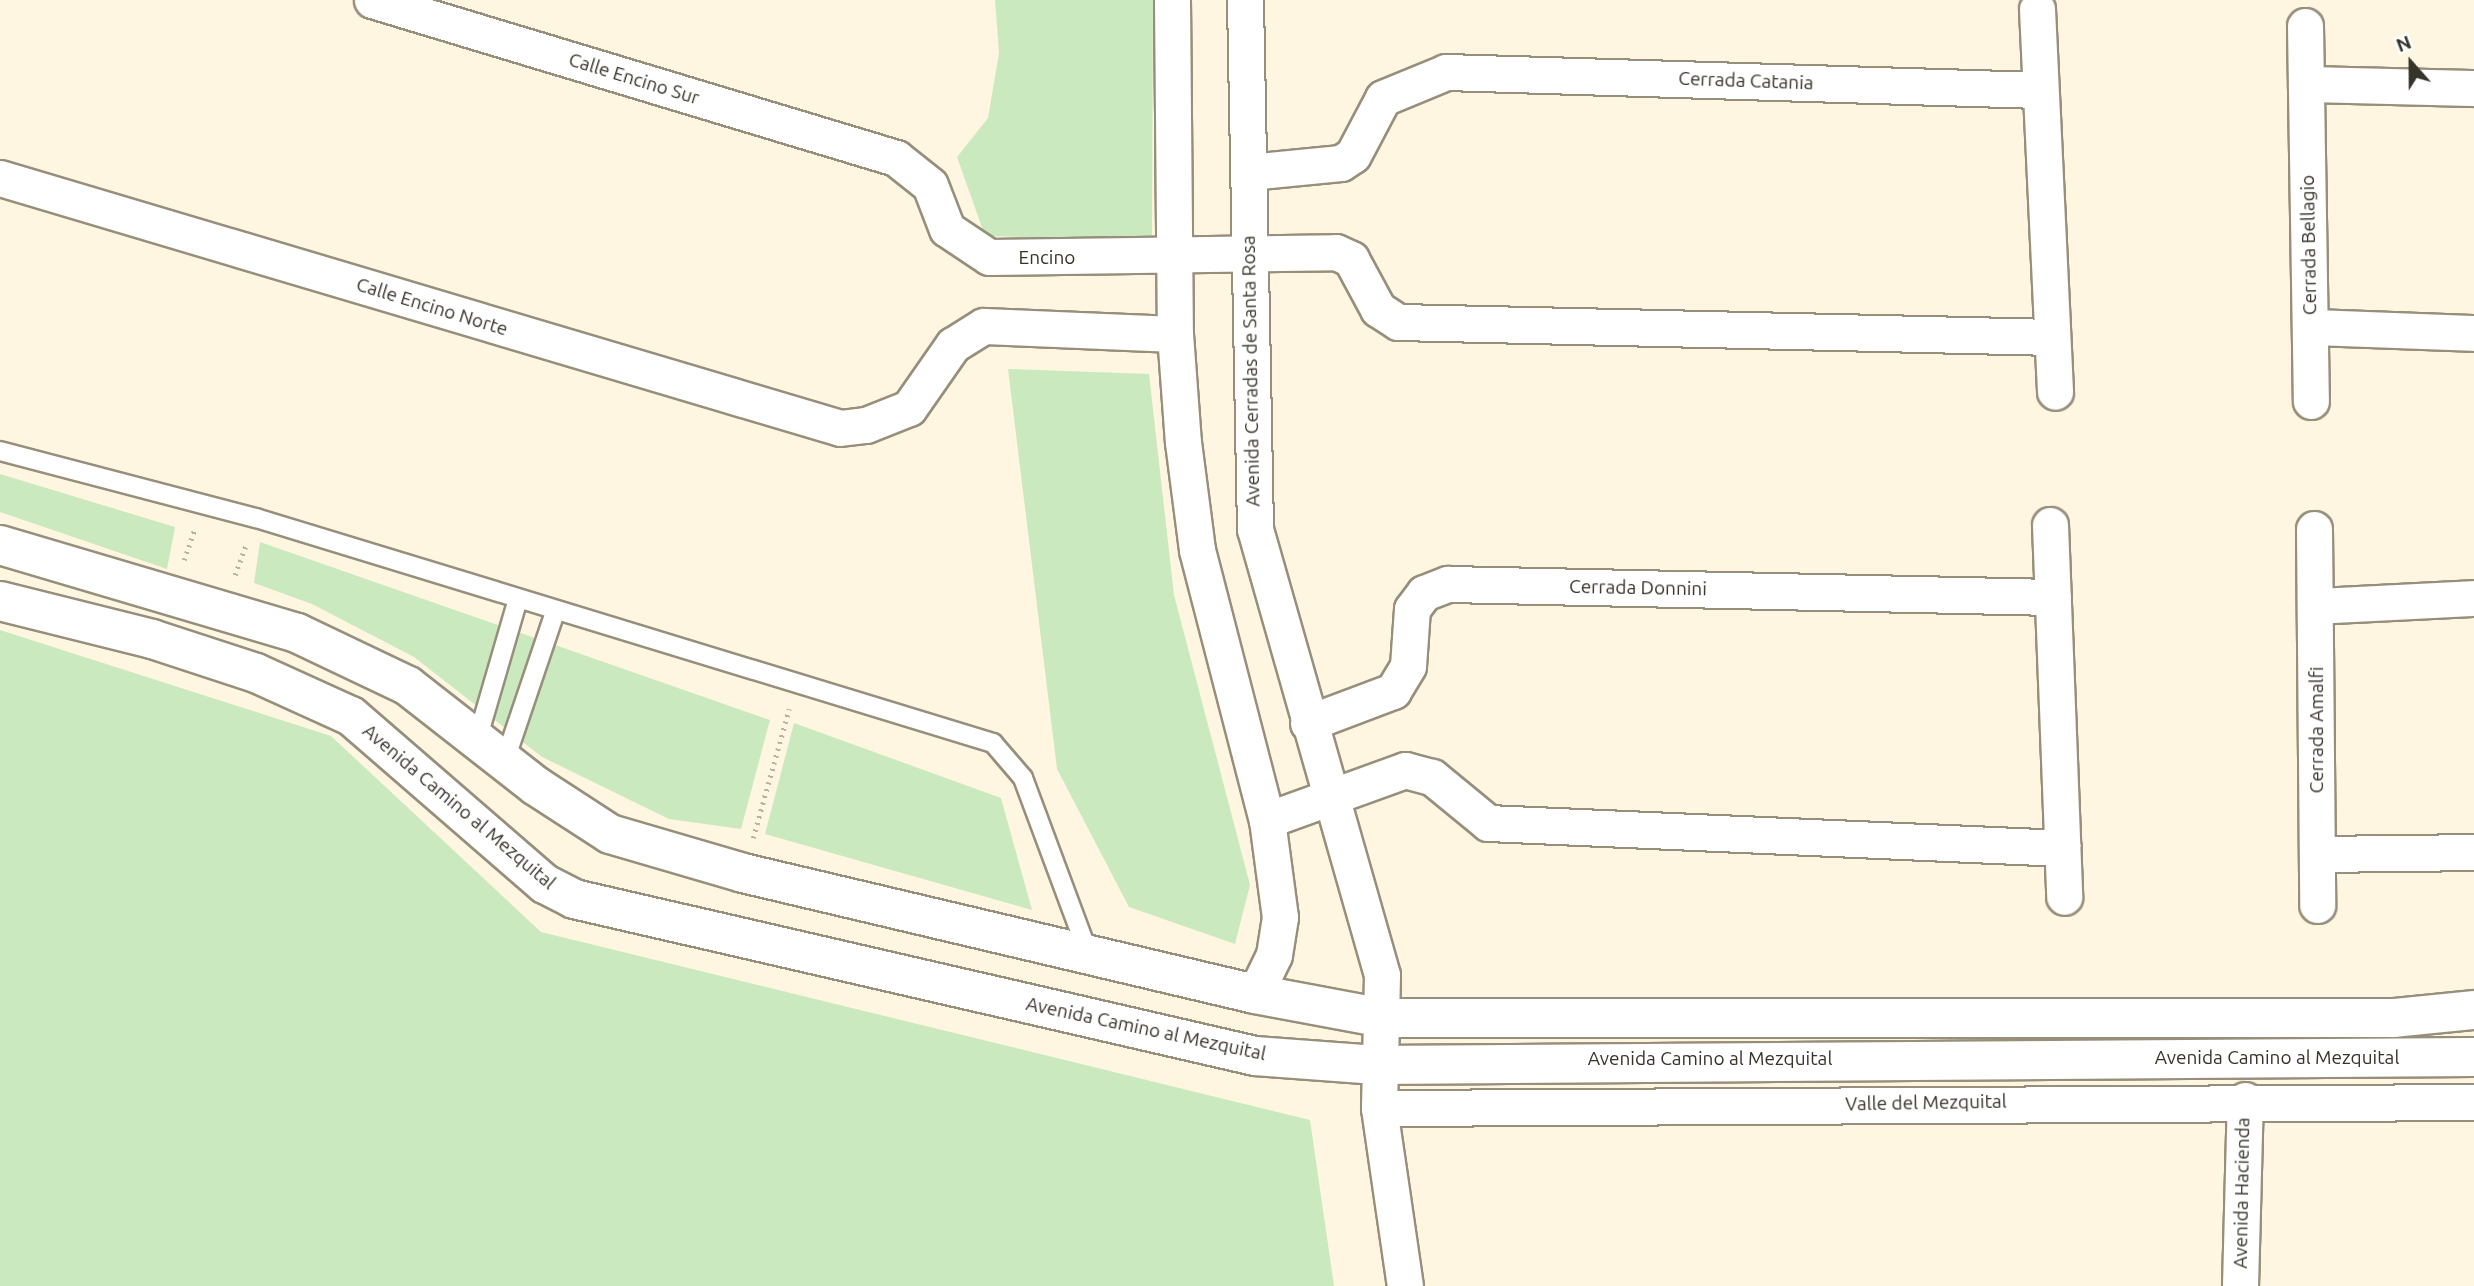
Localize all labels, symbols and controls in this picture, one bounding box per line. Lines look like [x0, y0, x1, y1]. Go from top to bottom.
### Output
north arrow [2376, 28, 2446, 98]
text: N [2393, 31, 2414, 56]
street label: Calle Encino Sur [566, 48, 702, 110]
street label: Cerrada Catania [1678, 67, 1814, 95]
street label: Cerrada Bellagio [2296, 175, 2322, 315]
street label: Avenida Cerradas de Santa Rosa [1237, 235, 1265, 507]
street label: Encino [1019, 247, 1075, 269]
street label: Calle Encino Norte [353, 273, 511, 341]
street label: Cerrada Donnini [1569, 575, 1707, 601]
street label: Cerrada Amalfi [2306, 667, 2328, 793]
street label: Avenida Camino al Mezquital [358, 720, 560, 894]
street label: Avenida Camino al Mezquital [1024, 992, 1268, 1066]
street label: Avenida Camino al Mezquital [2155, 1047, 2399, 1069]
street label: Avenida Camino al Mezquital [1588, 1048, 1832, 1070]
street label: Valle del Mezquital [1845, 1090, 2007, 1116]
street label: Avenida Hacienda [2229, 1117, 2255, 1269]

